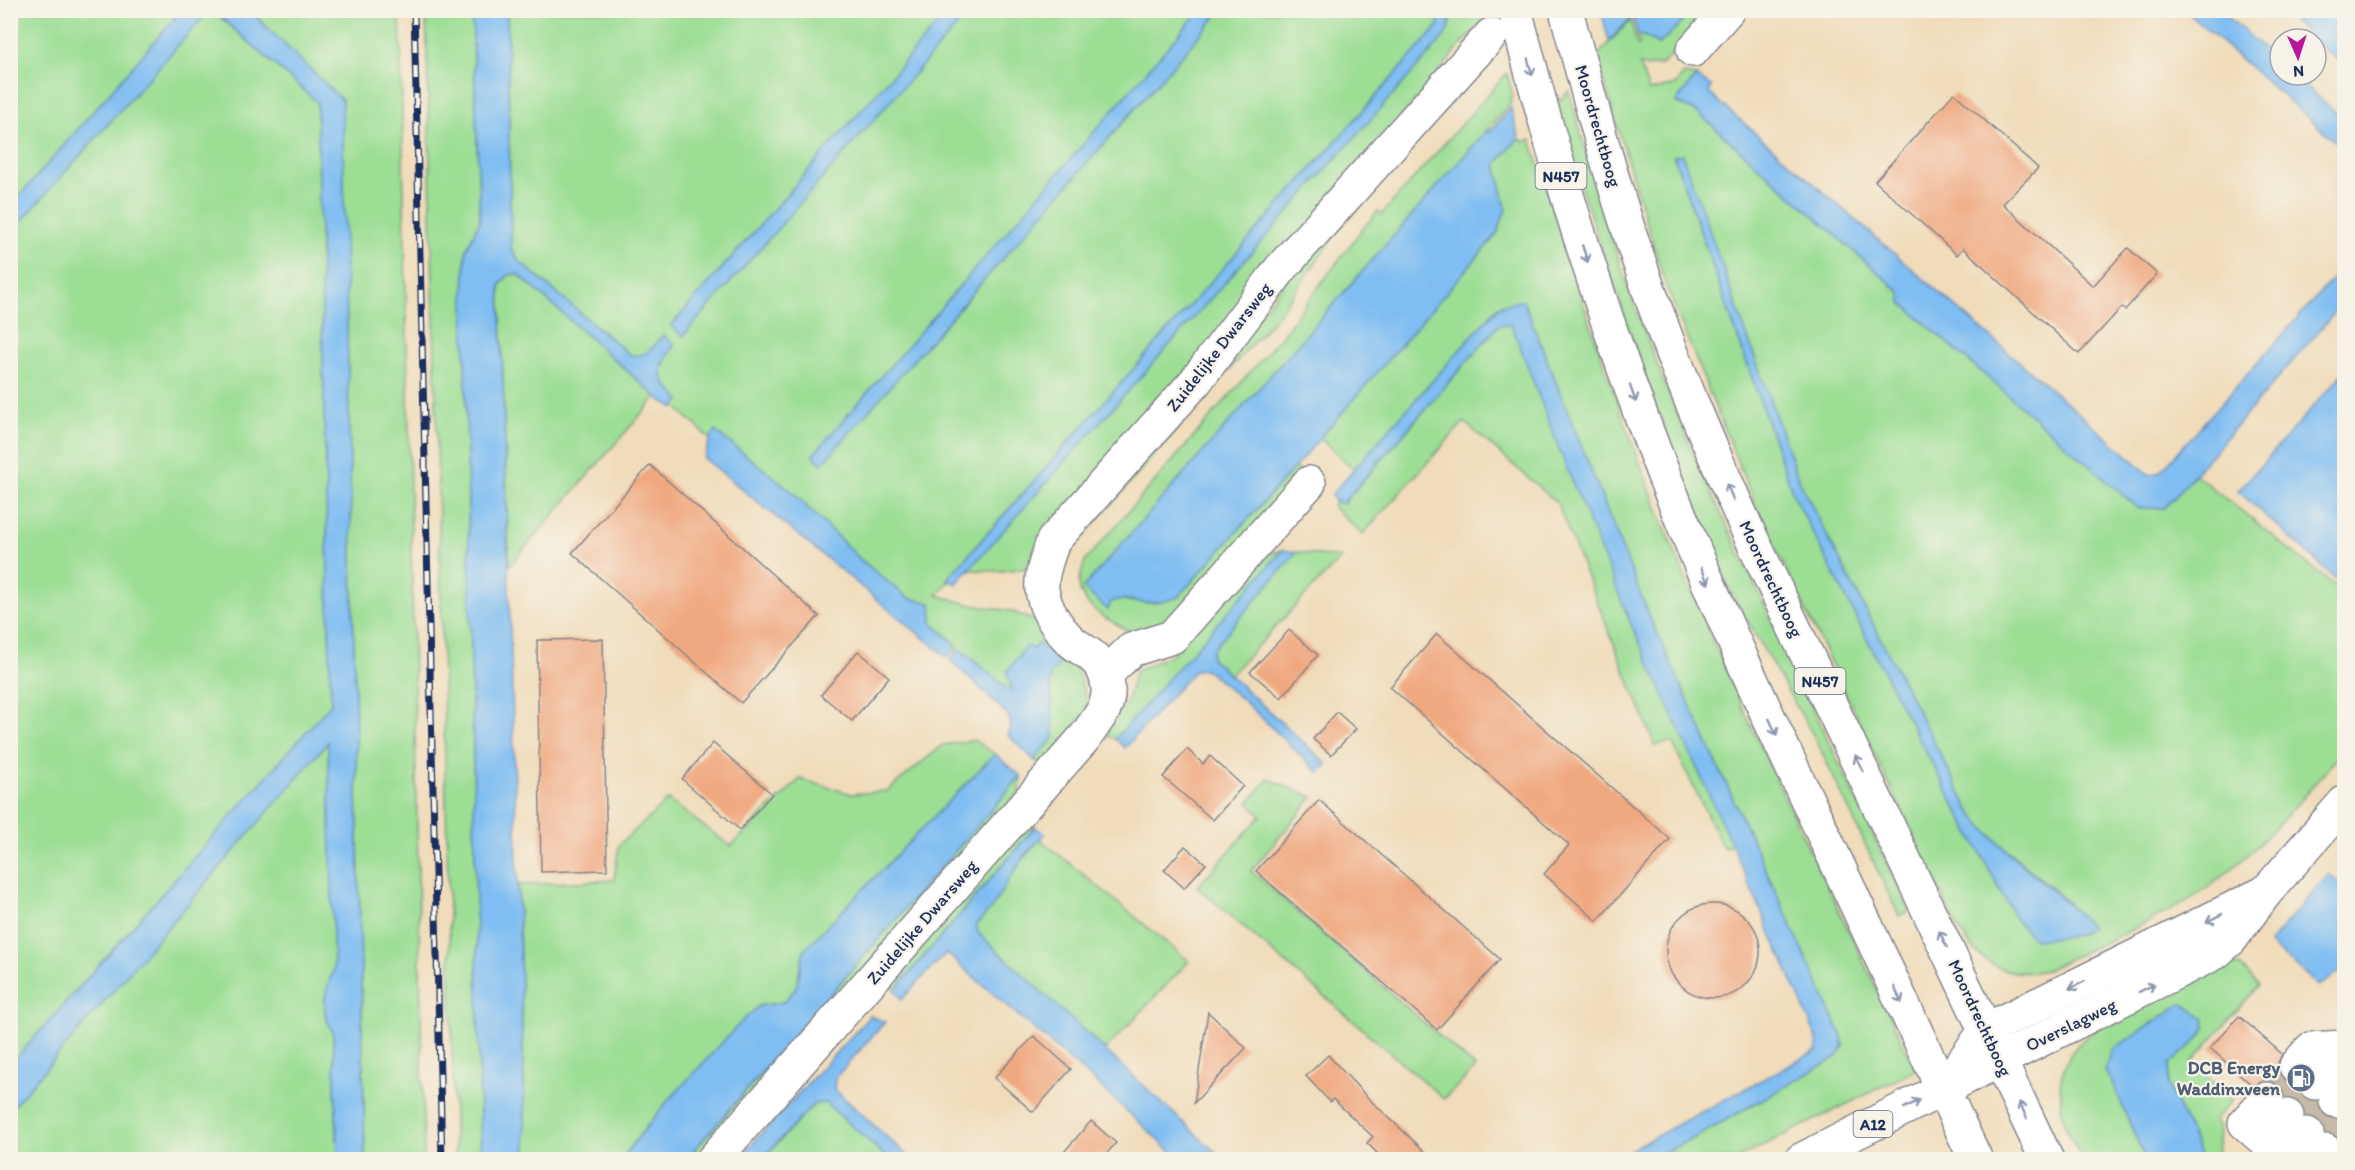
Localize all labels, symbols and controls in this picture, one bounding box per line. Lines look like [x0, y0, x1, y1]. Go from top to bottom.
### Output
north arrow [2268, 27, 2328, 87]
one-way arrow [1524, 57, 1536, 76]
street label: Moordrechtboog [1570, 62, 1626, 191]
text: N [2293, 62, 2305, 81]
road number: N457 [1536, 163, 1586, 189]
one-way arrow [1580, 244, 1591, 263]
street label: Zuidelijke Dwarsweg [1162, 277, 1277, 416]
one-way arrow [1628, 384, 1639, 403]
one-way arrow [1724, 483, 1736, 501]
street label: Moordrechtboog [1734, 517, 1808, 642]
one-way arrow [1700, 566, 1711, 584]
road number: N457 [1794, 668, 1846, 694]
one-way arrow [1768, 718, 1780, 736]
one-way arrow [1852, 754, 1864, 772]
street label: Zuidelijke Dwarsweg [862, 855, 983, 989]
one-way arrow [2205, 913, 2223, 924]
one-way arrow [1936, 930, 1948, 948]
street label: Moordrechtboog [1943, 956, 2017, 1081]
one-way arrow [2068, 980, 2086, 991]
one-way arrow [2137, 982, 2155, 993]
one-way arrow [1893, 985, 1905, 1003]
street label: Overslagweg [2022, 993, 2121, 1056]
place label: DCB Energy Waddinxveen [2177, 1057, 2281, 1100]
fuel station icon: DCB Energy Waddinxveen [2285, 1062, 2317, 1094]
one-way arrow [1903, 1098, 1921, 1109]
one-way arrow [2017, 1101, 2029, 1119]
road number: A12 [1854, 1111, 1892, 1137]

